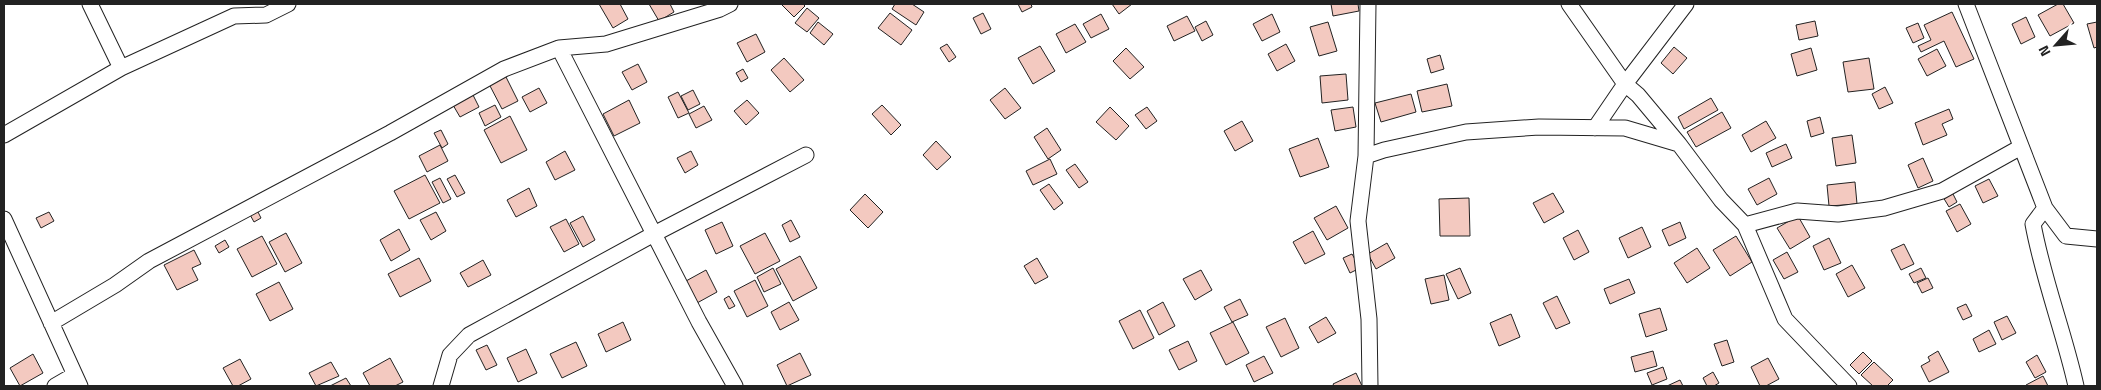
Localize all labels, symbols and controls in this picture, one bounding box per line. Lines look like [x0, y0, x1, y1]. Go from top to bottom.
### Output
north arrow [2031, 20, 2081, 70]
text: N [2032, 42, 2056, 60]

